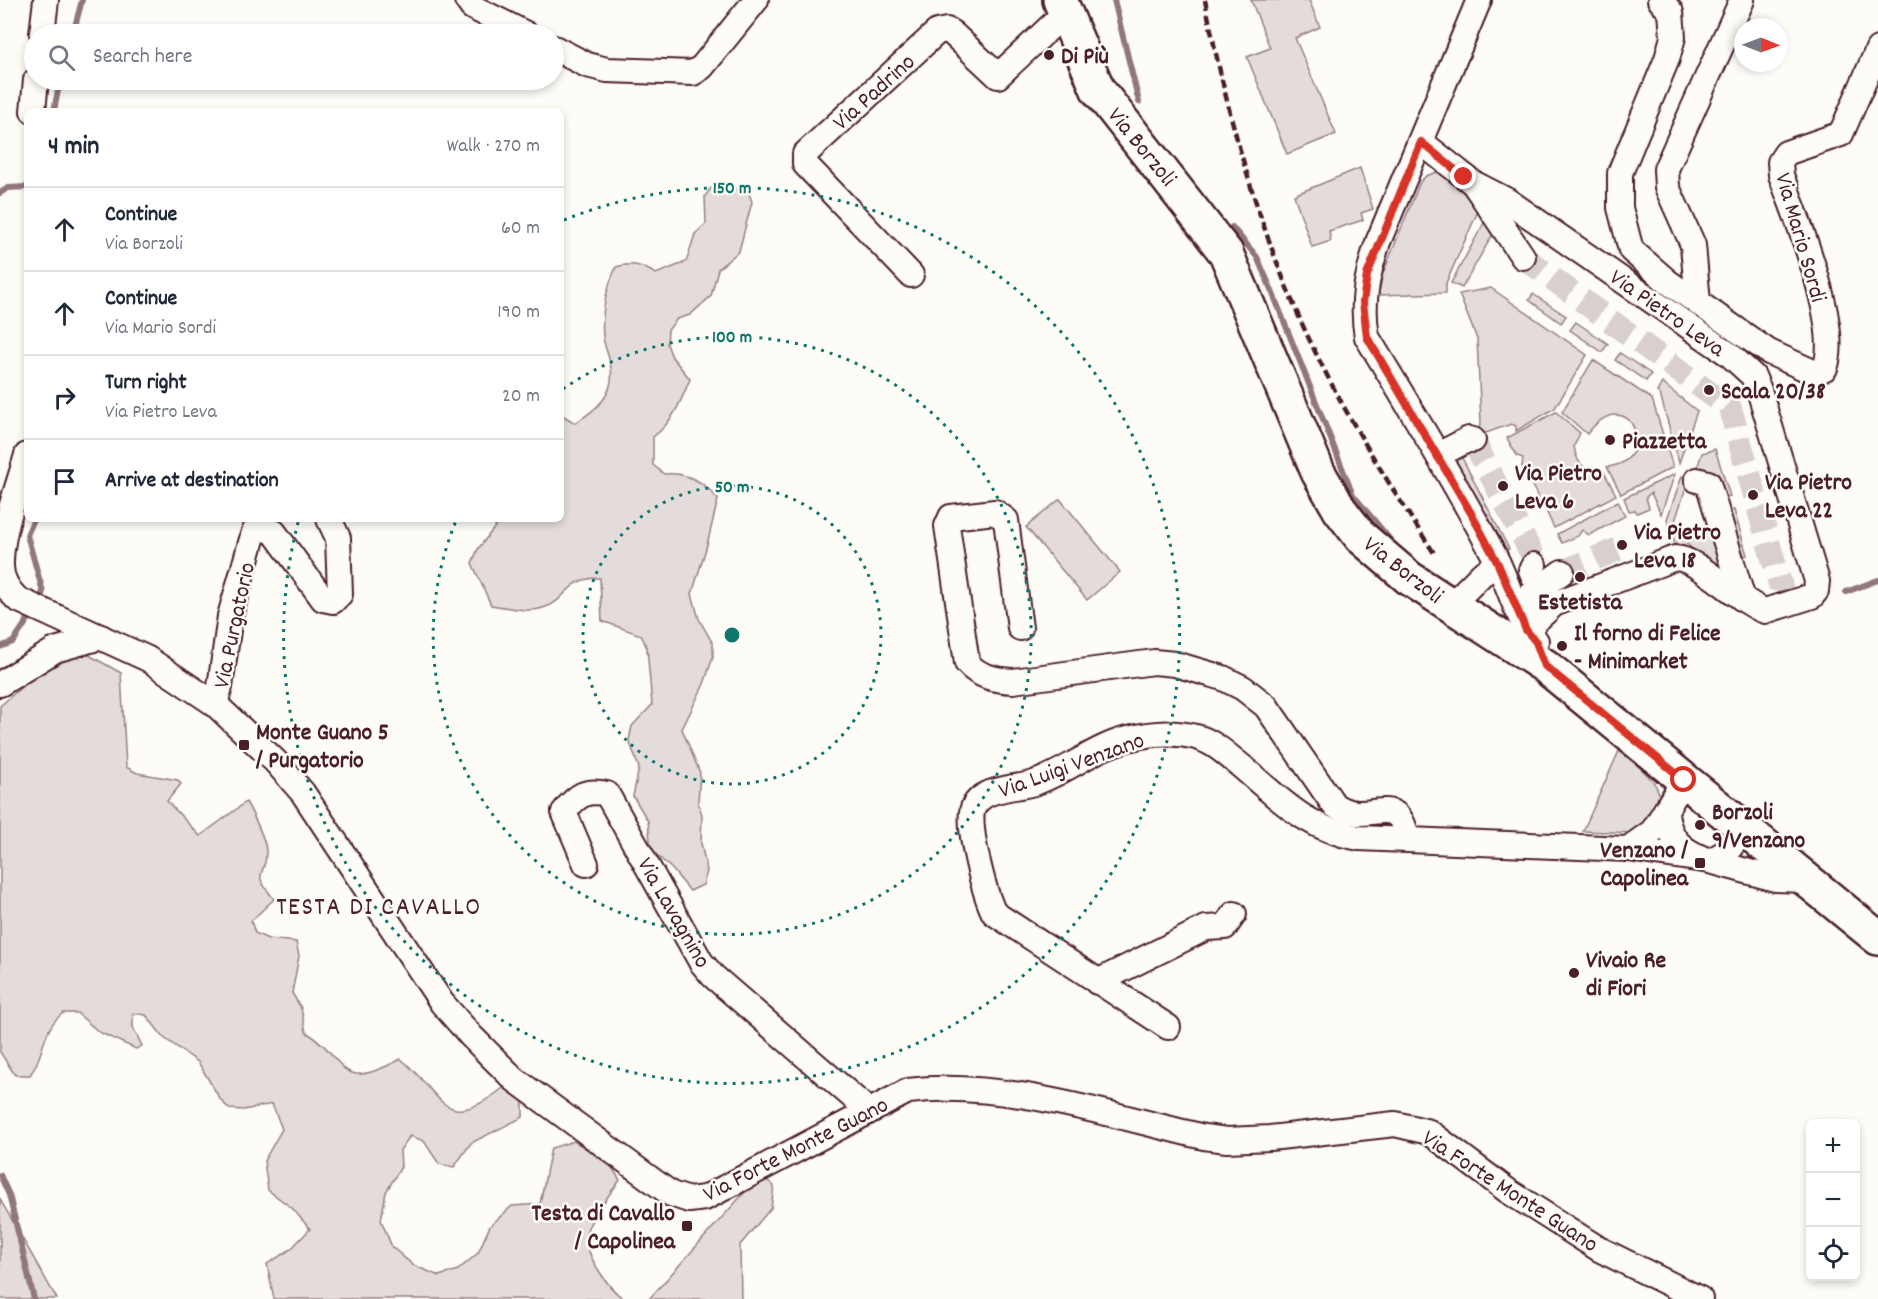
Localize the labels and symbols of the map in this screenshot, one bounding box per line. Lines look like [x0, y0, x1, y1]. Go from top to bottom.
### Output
north arrow [1734, 18, 1788, 72]
place label: Di Più [1061, 41, 1109, 75]
street label: Via Padrino [826, 47, 924, 140]
marker: Di Più [1042, 48, 1056, 62]
street label: Via Borzoli [1098, 101, 1183, 195]
route end [1450, 163, 1476, 189]
street label: Via Mario Sordi [1764, 169, 1834, 307]
text: 150 m [713, 177, 751, 202]
street label: Via Pietro Leva [1602, 262, 1732, 367]
text: 100 m [712, 326, 752, 351]
place label: Scala 20/38 [1721, 376, 1826, 410]
marker: Scala 20/38 [1702, 383, 1716, 397]
place label: Piazzetta [1622, 426, 1707, 460]
marker: Piazzetta [1603, 433, 1617, 447]
place label: Via Pietro Leva 6 [1515, 458, 1602, 520]
place label: Via Pietro Leva 22 [1765, 467, 1852, 529]
text: 50 m [715, 476, 749, 501]
marker: Via Pietro Leva 6 [1496, 479, 1510, 493]
marker: Via Pietro Leva 22 [1746, 488, 1760, 502]
place label: Via Pietro Leva 18 [1634, 517, 1721, 579]
street label: Via Borzoli [1355, 529, 1449, 614]
marker: Via Pietro Leva 18 [1615, 538, 1629, 552]
street label: Via Purgatorio [206, 559, 266, 692]
marker: Estetista [1573, 570, 1587, 584]
place label: Estetista [1538, 587, 1623, 621]
place label: Il forno di Felice - Minimarket [1574, 618, 1721, 680]
centre of rings [722, 625, 742, 645]
marker: Il forno di Felice - Minimarket [1555, 639, 1569, 653]
place label: Monte Guano 5 / Purgatorio [255, 717, 389, 779]
street label: Via Luigi Venzano [994, 725, 1150, 809]
marker: Monte Guano 5 / Purgatorio [237, 738, 251, 752]
route start [1670, 766, 1696, 792]
place label: Borzoli 9/Venzano [1712, 797, 1805, 859]
marker: Borzoli 9/Venzano [1693, 818, 1707, 832]
place label: Venzano / Capolinea [1600, 835, 1689, 897]
street label: Via Lavagnino [627, 852, 718, 975]
marker: Venzano / Capolinea [1693, 856, 1707, 870]
district label: TESTA DI CAVALLO [276, 890, 482, 927]
place label: Vivaio Re di Fiori [1586, 945, 1666, 1007]
marker: Vivaio Re di Fiori [1567, 966, 1581, 980]
street label: Via Forte Monte Guano [698, 1089, 895, 1212]
street label: Via Forte Monte Guano [1415, 1123, 1604, 1262]
place label: Testa di Cavallo / Capolinea [532, 1198, 676, 1260]
marker: Testa di Cavallo / Capolinea [680, 1219, 694, 1233]

